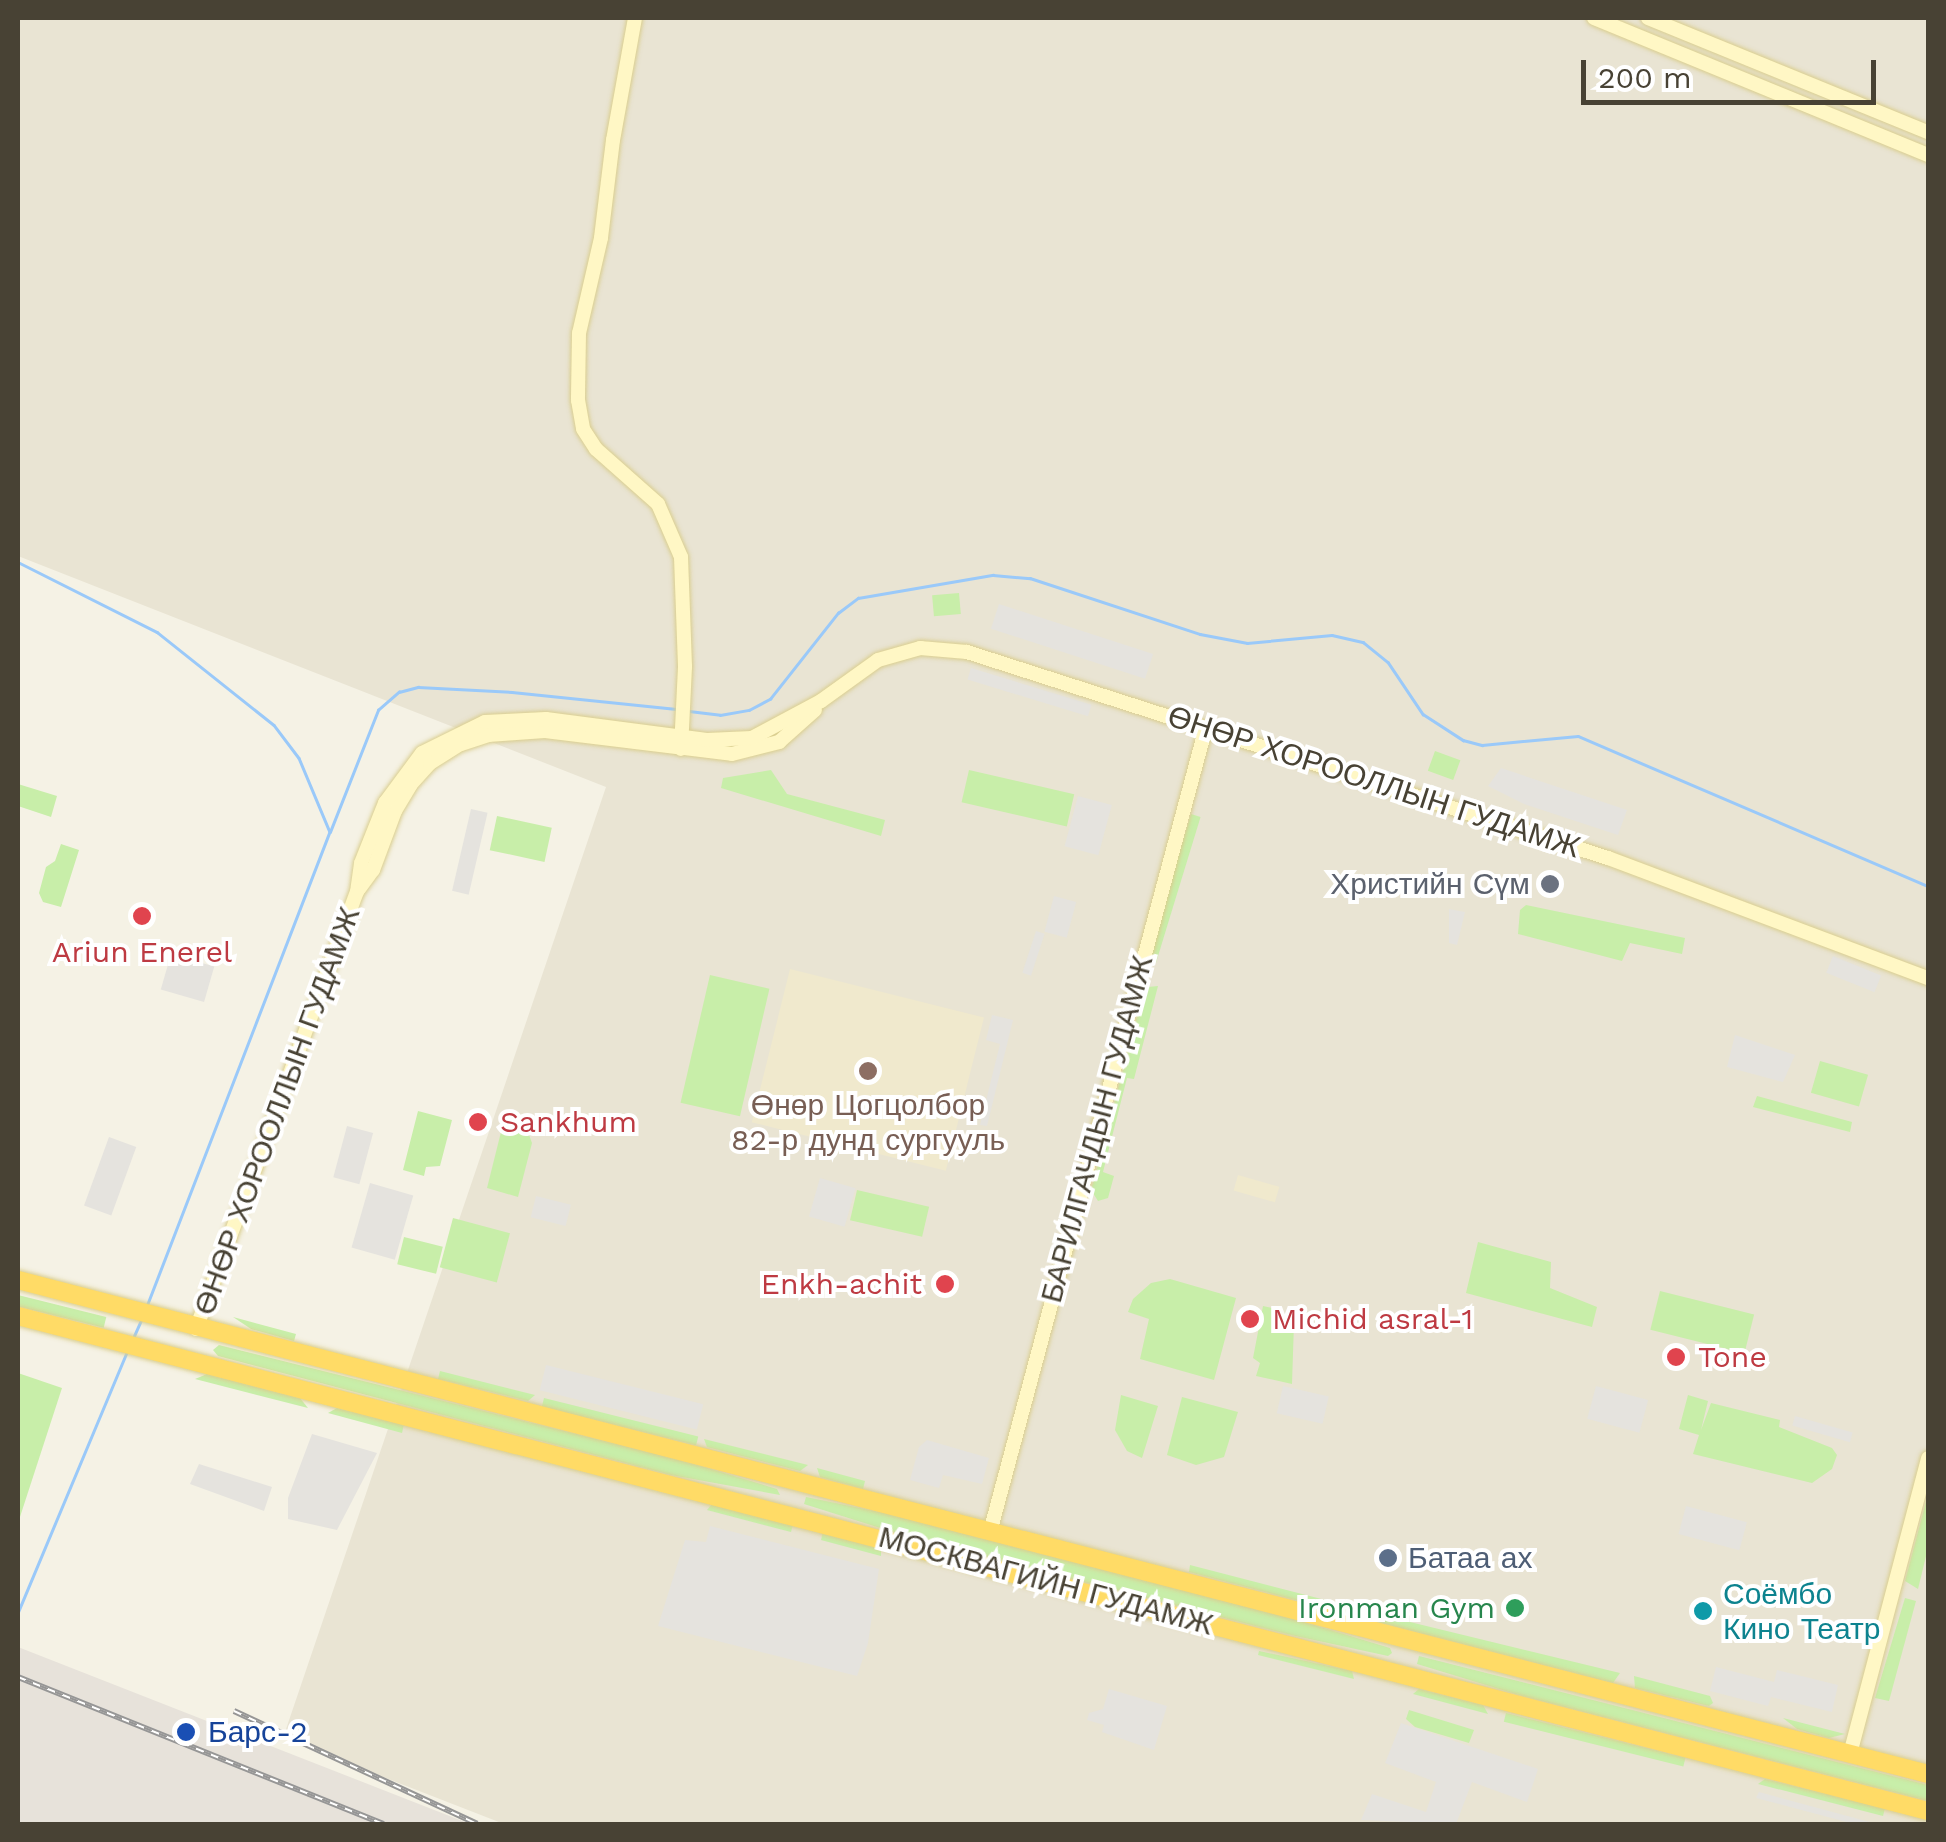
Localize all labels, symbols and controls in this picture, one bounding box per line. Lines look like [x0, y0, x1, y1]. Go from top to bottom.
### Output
scale bar [1586, 40, 1881, 102]
text: 200 m [1598, 60, 1692, 95]
street label: ӨНӨР ХОРООЛЛЫН ГУДАМЖ [1163, 698, 1585, 866]
place label: Христийн Сүм [1330, 866, 1530, 902]
marker: Христийн Сүм [1539, 873, 1561, 895]
street label: ӨНӨР ХОРООЛЛЫН ГУДАМЖ [186, 902, 368, 1320]
marker: Ariun Enerel [129, 903, 155, 929]
place label: Ariun Enerel [52, 934, 232, 970]
street label: БАРИЛГАЧДЫН ГУДАМЖ [1033, 951, 1161, 1307]
marker: Өнөр Цогцолбор 82-р дунд сургууль [857, 1060, 879, 1082]
place label: Өнөр Цогцолбор 82-р дунд сургууль [731, 1087, 1005, 1158]
place label: Sankhum [500, 1104, 637, 1140]
marker: Sankhum [465, 1109, 491, 1135]
place label: Enkh-achit [761, 1266, 922, 1302]
marker: Enkh-achit [932, 1271, 958, 1297]
place label: Michid asral-1 [1272, 1301, 1473, 1337]
marker: Michid asral-1 [1237, 1306, 1263, 1332]
place label: Tone [1698, 1339, 1767, 1375]
marker: Tone [1663, 1344, 1689, 1370]
street label: МОСКВАГИЙН ГУДАМЖ [875, 1519, 1217, 1643]
place label: Батаа ах [1408, 1540, 1532, 1576]
marker: Батаа ах [1377, 1547, 1399, 1569]
place label: Соёмбо Кино Театр [1723, 1576, 1880, 1646]
place label: Ironman Gym [1298, 1590, 1495, 1626]
marker: Ironman Gym [1504, 1597, 1526, 1619]
marker: Соёмбо Кино Театр [1692, 1600, 1714, 1622]
place label: Барс-2 [208, 1714, 308, 1750]
marker: Барс-2 [173, 1719, 199, 1745]

